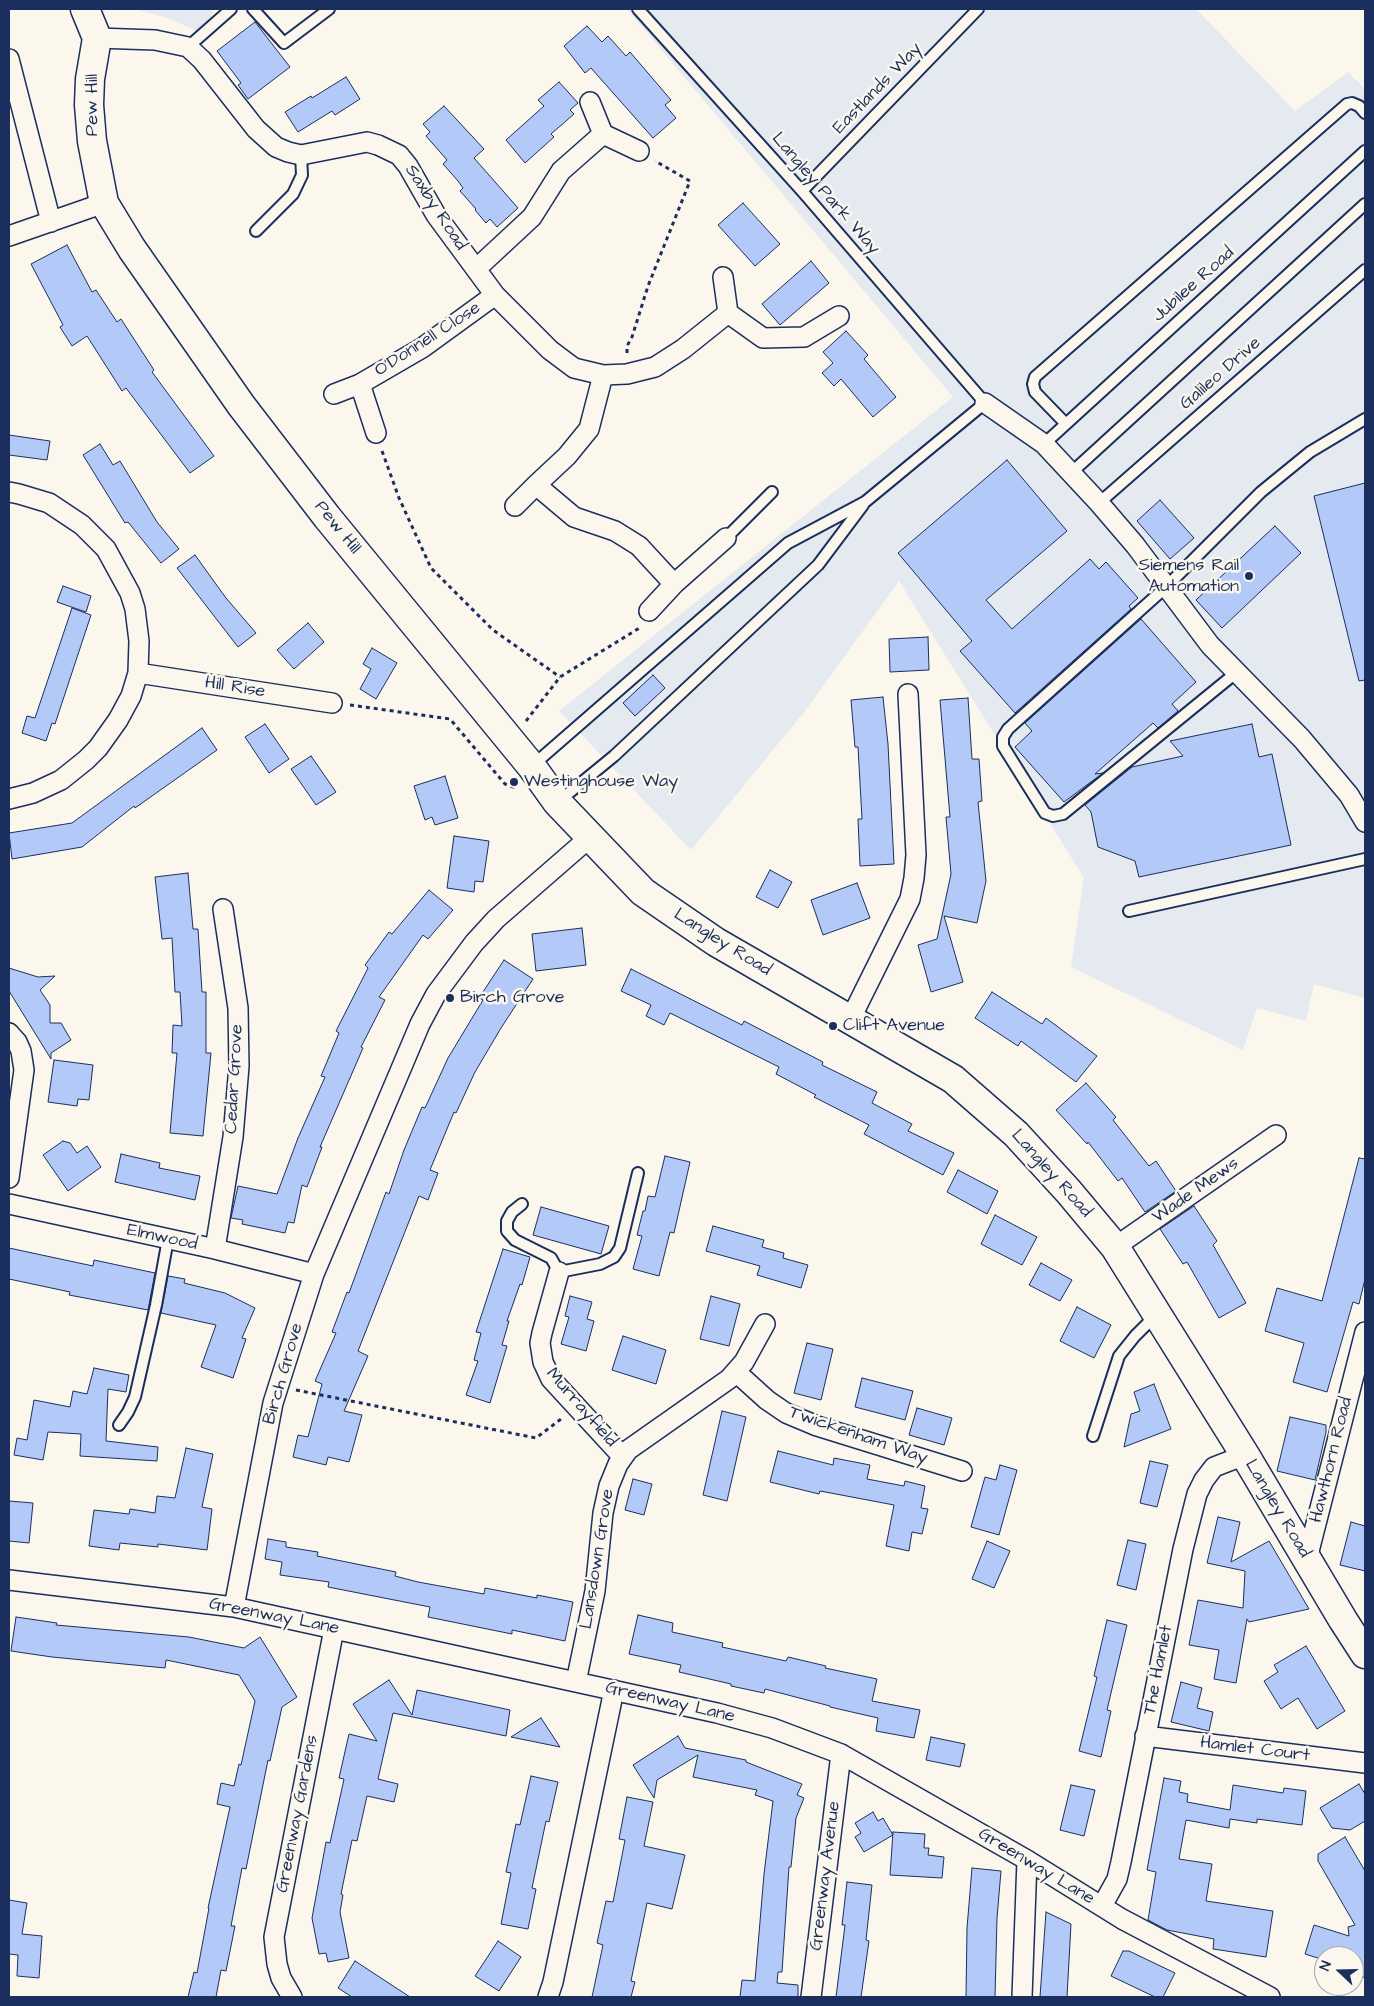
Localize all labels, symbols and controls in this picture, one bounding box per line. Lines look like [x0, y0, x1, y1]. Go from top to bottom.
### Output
street label: Eastlands Way [829, 39, 927, 139]
street label: Pew Hill [82, 74, 104, 136]
street label: Langley Park Way [766, 129, 884, 259]
street label: Saxby Road [399, 161, 471, 255]
street label: Jubilee Road [1149, 243, 1239, 327]
street label: O'Donnell Close [371, 298, 485, 382]
street label: Galileo Drive [1176, 333, 1266, 415]
street label: Pew Hill [309, 497, 365, 559]
place label: Siemens Rail Automation [1138, 555, 1239, 598]
marker: Siemens Rail Automation [1243, 570, 1255, 582]
street label: Hill Rise [203, 673, 267, 703]
place label: Westinghouse Way [524, 771, 678, 793]
marker: Westinghouse Way [508, 776, 520, 788]
street label: Langley Road [669, 904, 775, 982]
place label: Birch Grove [460, 987, 565, 1009]
marker: Birch Grove [444, 992, 456, 1004]
place label: Clift Avenue [843, 1015, 945, 1037]
marker: Clift Avenue [827, 1020, 839, 1032]
street label: Cedar Grove [221, 1024, 249, 1134]
street label: Langley Road [1006, 1126, 1096, 1222]
street label: Wade Mews [1149, 1153, 1243, 1229]
street label: Elmwood [125, 1220, 199, 1256]
street label: Birch Grove [259, 1321, 309, 1427]
street label: Murrayfield [541, 1364, 621, 1452]
street label: Hawthorn Road [1306, 1395, 1358, 1525]
street label: Twickenham Way [786, 1402, 930, 1470]
street label: Langley Road [1239, 1456, 1315, 1562]
street label: Lansdown Grove [576, 1487, 620, 1631]
street label: Greenway Lane [207, 1594, 341, 1640]
street label: The Hamlet [1140, 1623, 1178, 1717]
street label: Greenway Lane [603, 1678, 737, 1728]
street label: Greenway Gardens [272, 1733, 324, 1895]
street label: Hamlet Court [1199, 1733, 1311, 1767]
street label: Greenway Avenue [806, 1800, 846, 1952]
street label: Greenway Lane [974, 1824, 1098, 1910]
north arrow [1314, 1946, 1364, 1996]
text: N [1315, 1958, 1337, 1974]

